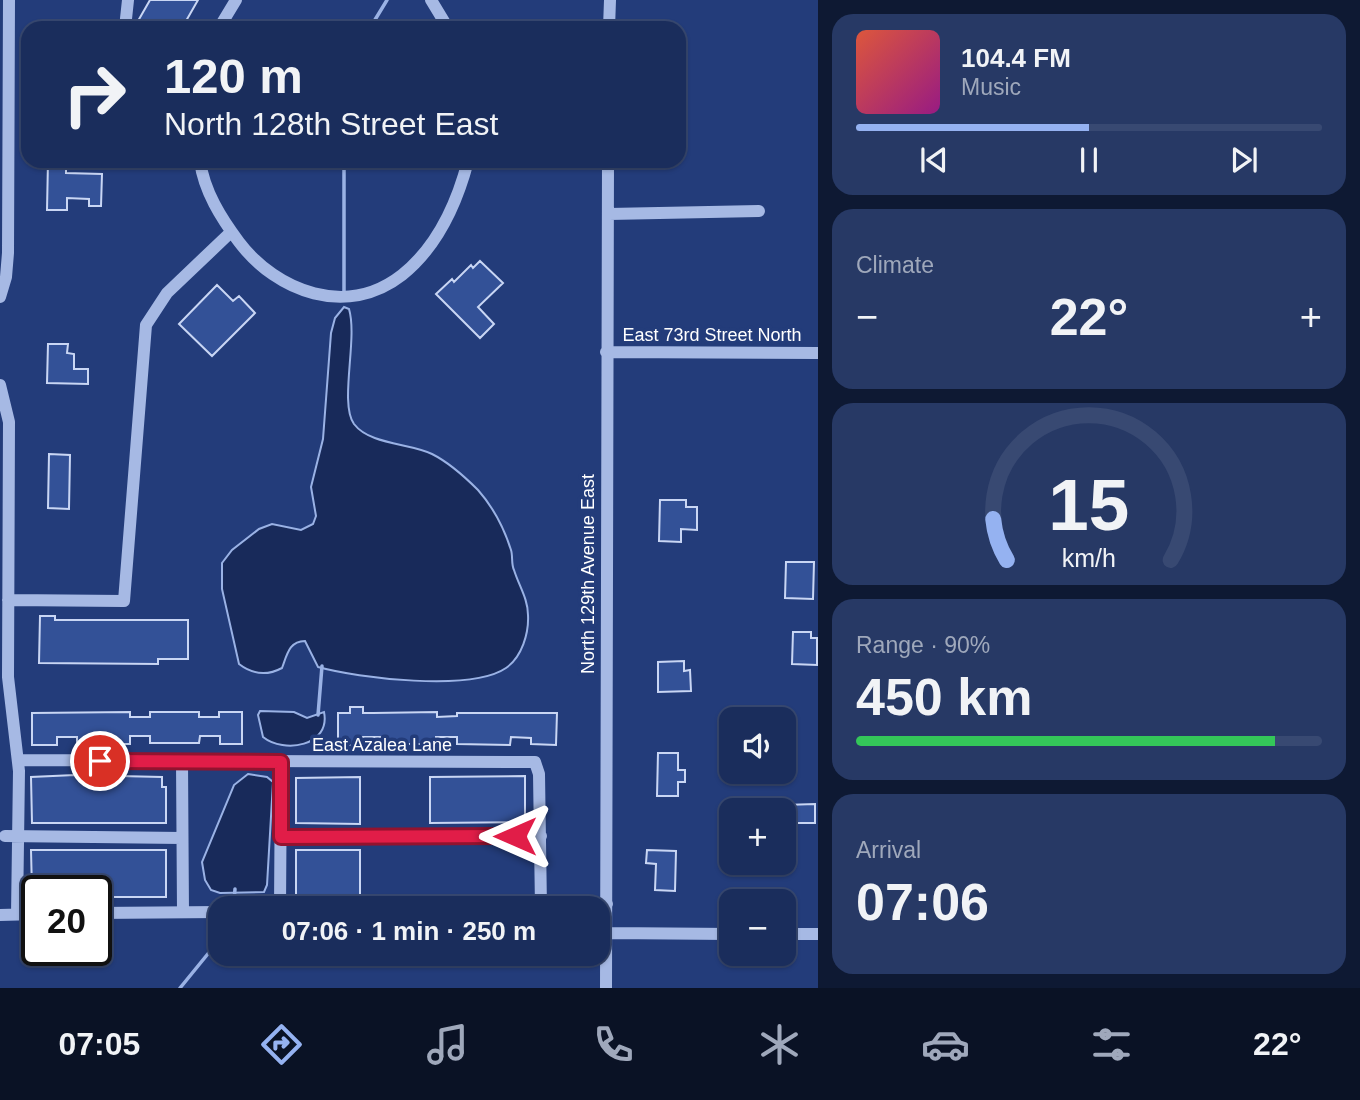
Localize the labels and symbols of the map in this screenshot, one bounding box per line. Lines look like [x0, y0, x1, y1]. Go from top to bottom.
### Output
street label: East 73rd Street North [622, 325, 802, 345]
street label: North 129th Avenue East [578, 474, 598, 674]
pin [70, 731, 130, 791]
street label: East Azalea Lane [312, 735, 452, 755]
position arrow [478, 799, 552, 873]
speed limit sign: 20 [21, 875, 112, 966]

